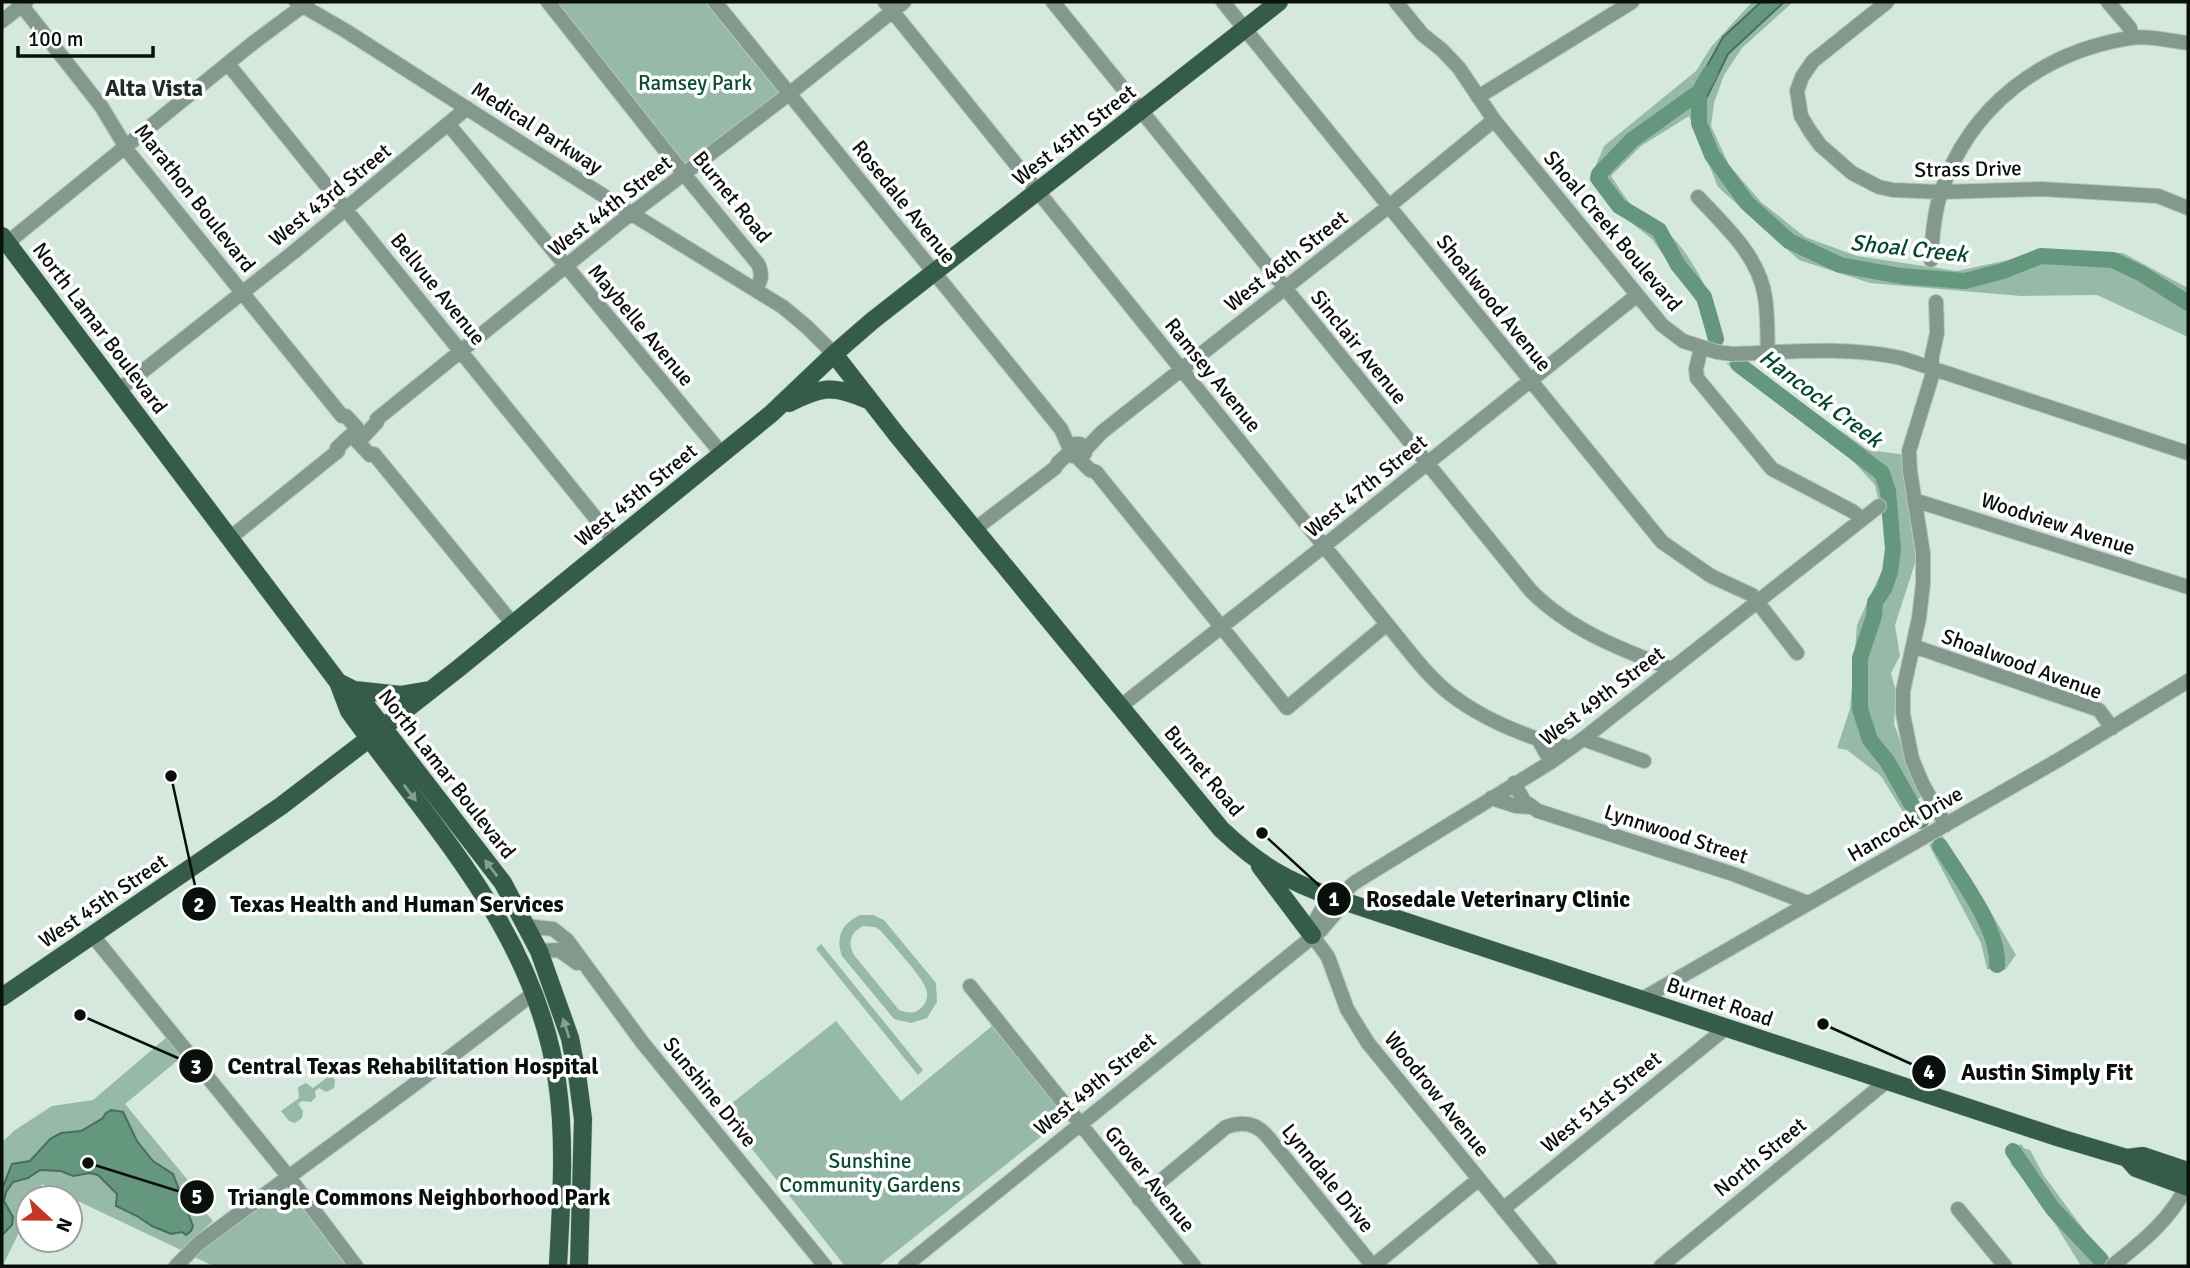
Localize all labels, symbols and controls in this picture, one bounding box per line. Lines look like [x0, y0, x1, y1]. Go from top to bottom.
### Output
scale bar [18, 14, 152, 58]
text: 100 m [28, 26, 83, 52]
park label: Ramsey Park [638, 70, 752, 96]
district label: Alta Vista [105, 74, 203, 103]
street label: Medical Parkway [467, 76, 608, 180]
street label: West 45th Street [1007, 79, 1141, 191]
street label: Marathon Boulevard [129, 118, 261, 278]
street label: Rosedale Avenue [846, 135, 962, 269]
street label: West 43rd Street [264, 138, 396, 252]
street label: Shoal Creek Boulevard [1538, 145, 1688, 317]
street label: Burnet Road [687, 146, 777, 248]
street label: West 44th Street [543, 150, 677, 262]
street label: Strass Drive [1914, 155, 2022, 183]
street label: West 46th Street [1219, 205, 1353, 317]
street label: Bellvue Avenue [385, 228, 491, 350]
water label: Shoal Creek [1849, 228, 1971, 269]
street label: Shoalwood Avenue [1431, 229, 1557, 377]
street label: North Lamar Boulevard [27, 237, 173, 419]
street label: Maybelle Avenue [582, 259, 700, 391]
street label: Sinclair Avenue [1305, 285, 1413, 409]
street label: Ramsey Avenue [1159, 313, 1267, 437]
water label: Hancock Creek [1754, 343, 1890, 455]
street label: West 47th Street [1300, 429, 1432, 543]
street label: West 45th Street [570, 438, 702, 552]
street label: Woodview Avenue [1978, 487, 2138, 561]
street label: Shoalwood Avenue [1938, 623, 2106, 705]
street label: West 49th Street [1534, 641, 1670, 751]
street label: North Lamar Boulevard [373, 684, 521, 864]
street label: Burnet Road [1158, 720, 1250, 822]
street label: Hancock Drive [1843, 780, 1967, 868]
one-way arrow [402, 784, 416, 802]
street label: Lynnwood Street [1601, 799, 1751, 869]
street label: West 45th Street [34, 848, 172, 954]
one-way arrow [483, 859, 498, 877]
callout: Rosedale Veterinary Clinic [1317, 877, 1644, 921]
callout: Texas Health and Human Services [182, 882, 578, 926]
text: Rosedale Veterinary Clinic [1366, 885, 1630, 914]
text: 1 [1328, 886, 1340, 912]
text: Texas Health and Human Services [230, 890, 564, 919]
text: 2 [193, 892, 205, 918]
street label: Burnet Road [1663, 972, 1777, 1032]
one-way arrow [560, 1017, 571, 1038]
street label: Woodrow Avenue [1379, 1026, 1495, 1162]
street label: West 49th Street [1029, 1027, 1161, 1141]
street label: Sunshine Drive [658, 1032, 762, 1152]
callout: Central Texas Rehabilitation Hospital [178, 1044, 612, 1088]
street label: West 51st Street [1536, 1046, 1666, 1158]
callout: Austin Simply Fit [1912, 1050, 2147, 1094]
text: Central Texas Rehabilitation Hospital [227, 1052, 599, 1081]
text: 3 [190, 1054, 202, 1080]
text: Austin Simply Fit [1961, 1058, 2133, 1087]
text: 4 [1923, 1059, 1935, 1085]
street label: North Street [1708, 1112, 1812, 1202]
street label: Lynndale Drive [1276, 1118, 1380, 1238]
street label: Grover Avenue [1099, 1121, 1201, 1237]
park label: Sunshine Community Gardens [779, 1148, 961, 1198]
callout: Triangle Commons Neighborhood Park [179, 1175, 625, 1219]
text: Triangle Commons Neighborhood Park [228, 1183, 610, 1212]
north arrow [14, 1184, 84, 1254]
text: 5 [191, 1184, 203, 1210]
text: N [50, 1214, 77, 1236]

